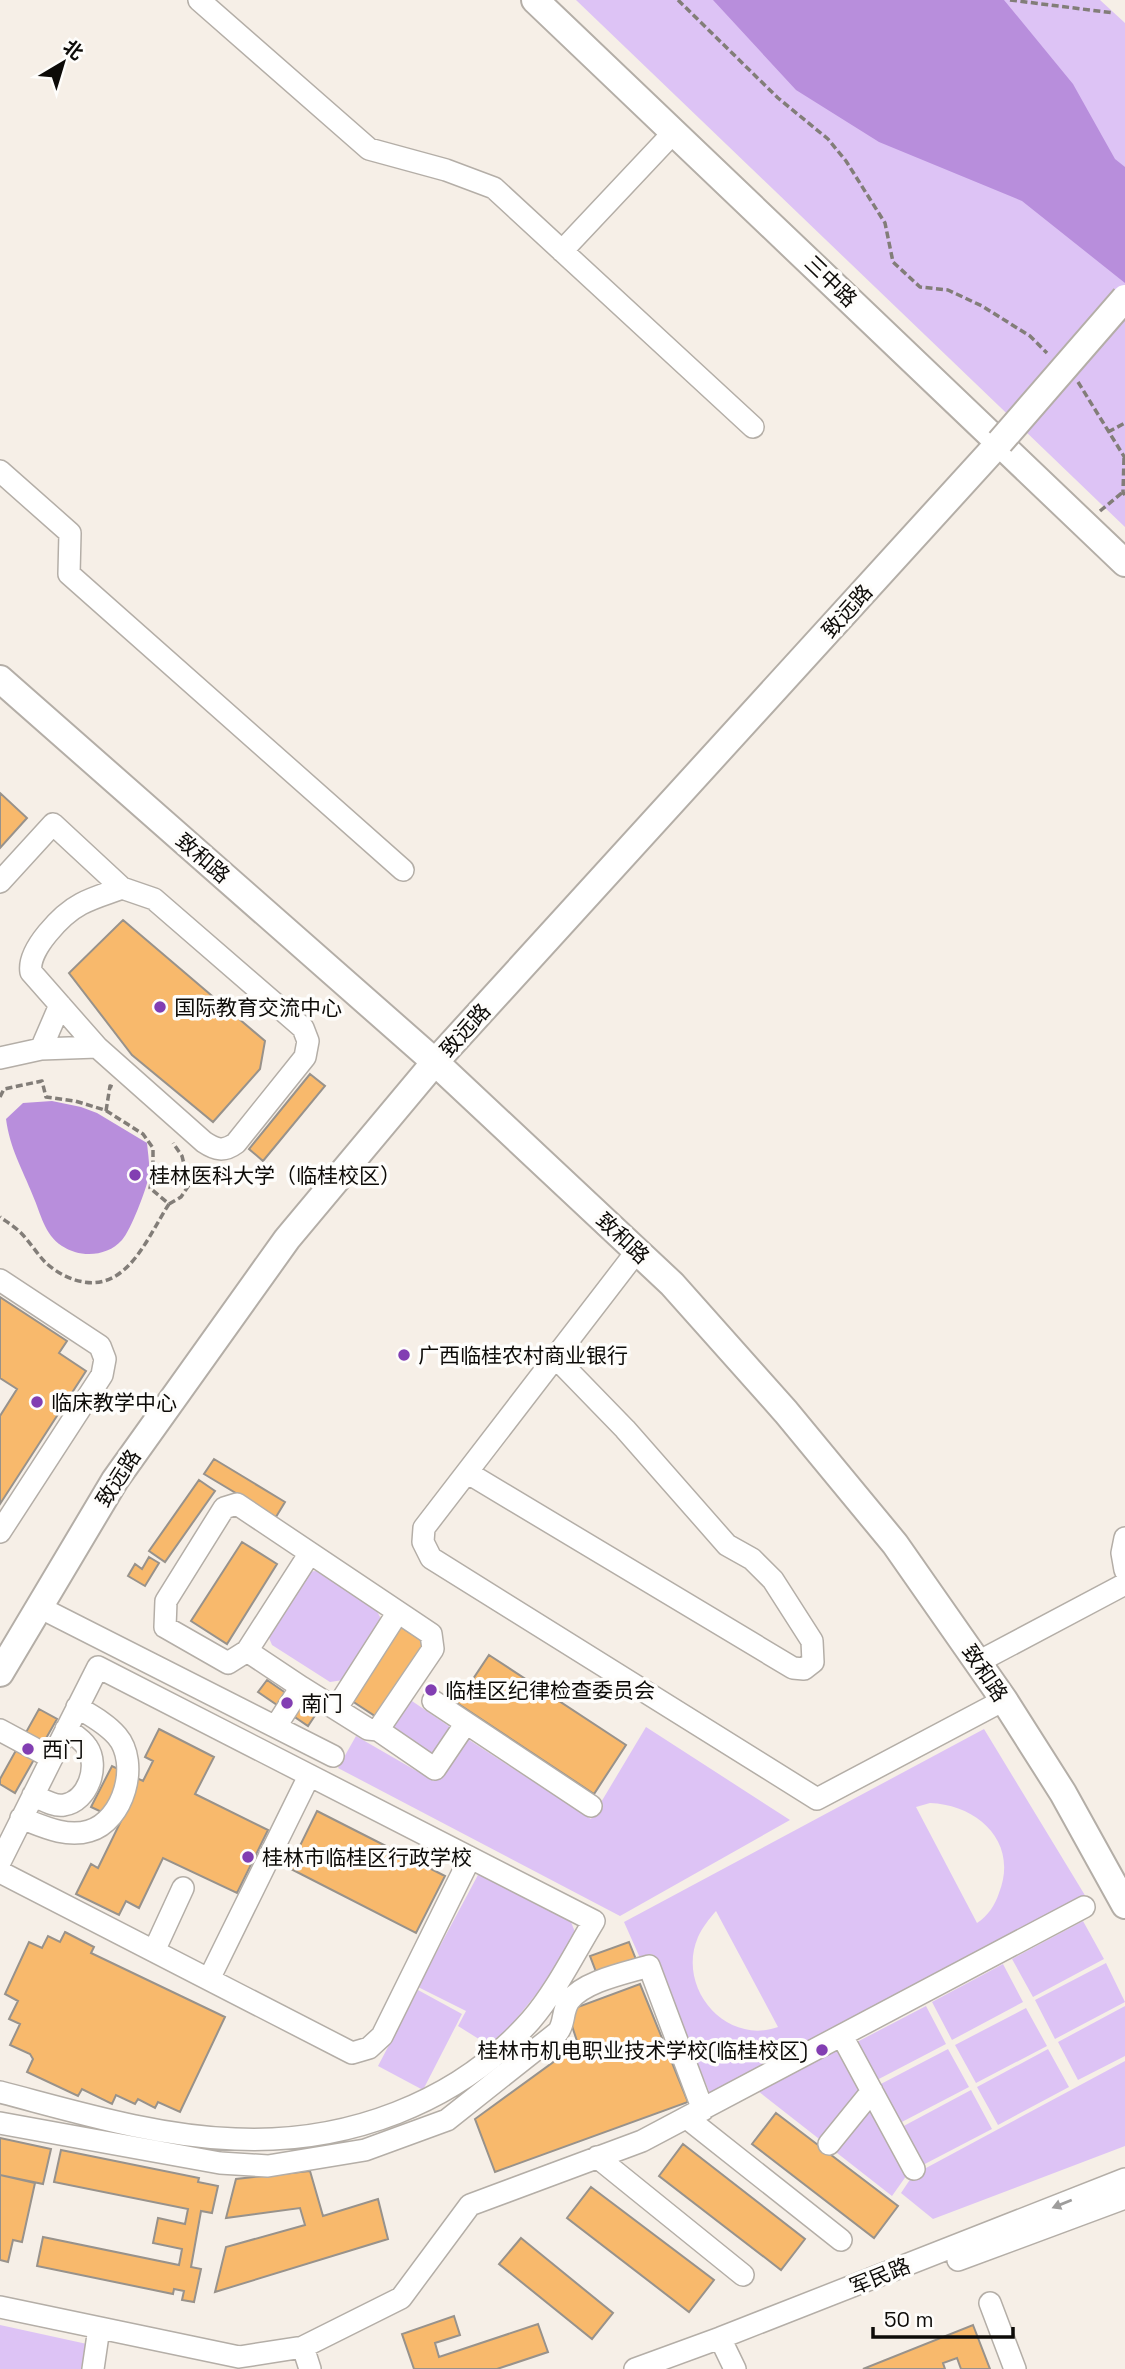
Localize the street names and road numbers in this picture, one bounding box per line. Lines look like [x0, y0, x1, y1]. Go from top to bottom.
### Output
street label: 三中路 [799, 249, 863, 313]
street label: 致远路 [816, 579, 878, 643]
street label: 致和路 [170, 827, 236, 889]
street label: 致远路 [434, 998, 496, 1062]
street label: 致和路 [591, 1207, 655, 1269]
street label: 致远路 [90, 1444, 146, 1512]
street label: 致和路 [956, 1639, 1014, 1707]
street label: 军民路 [846, 2252, 914, 2300]

